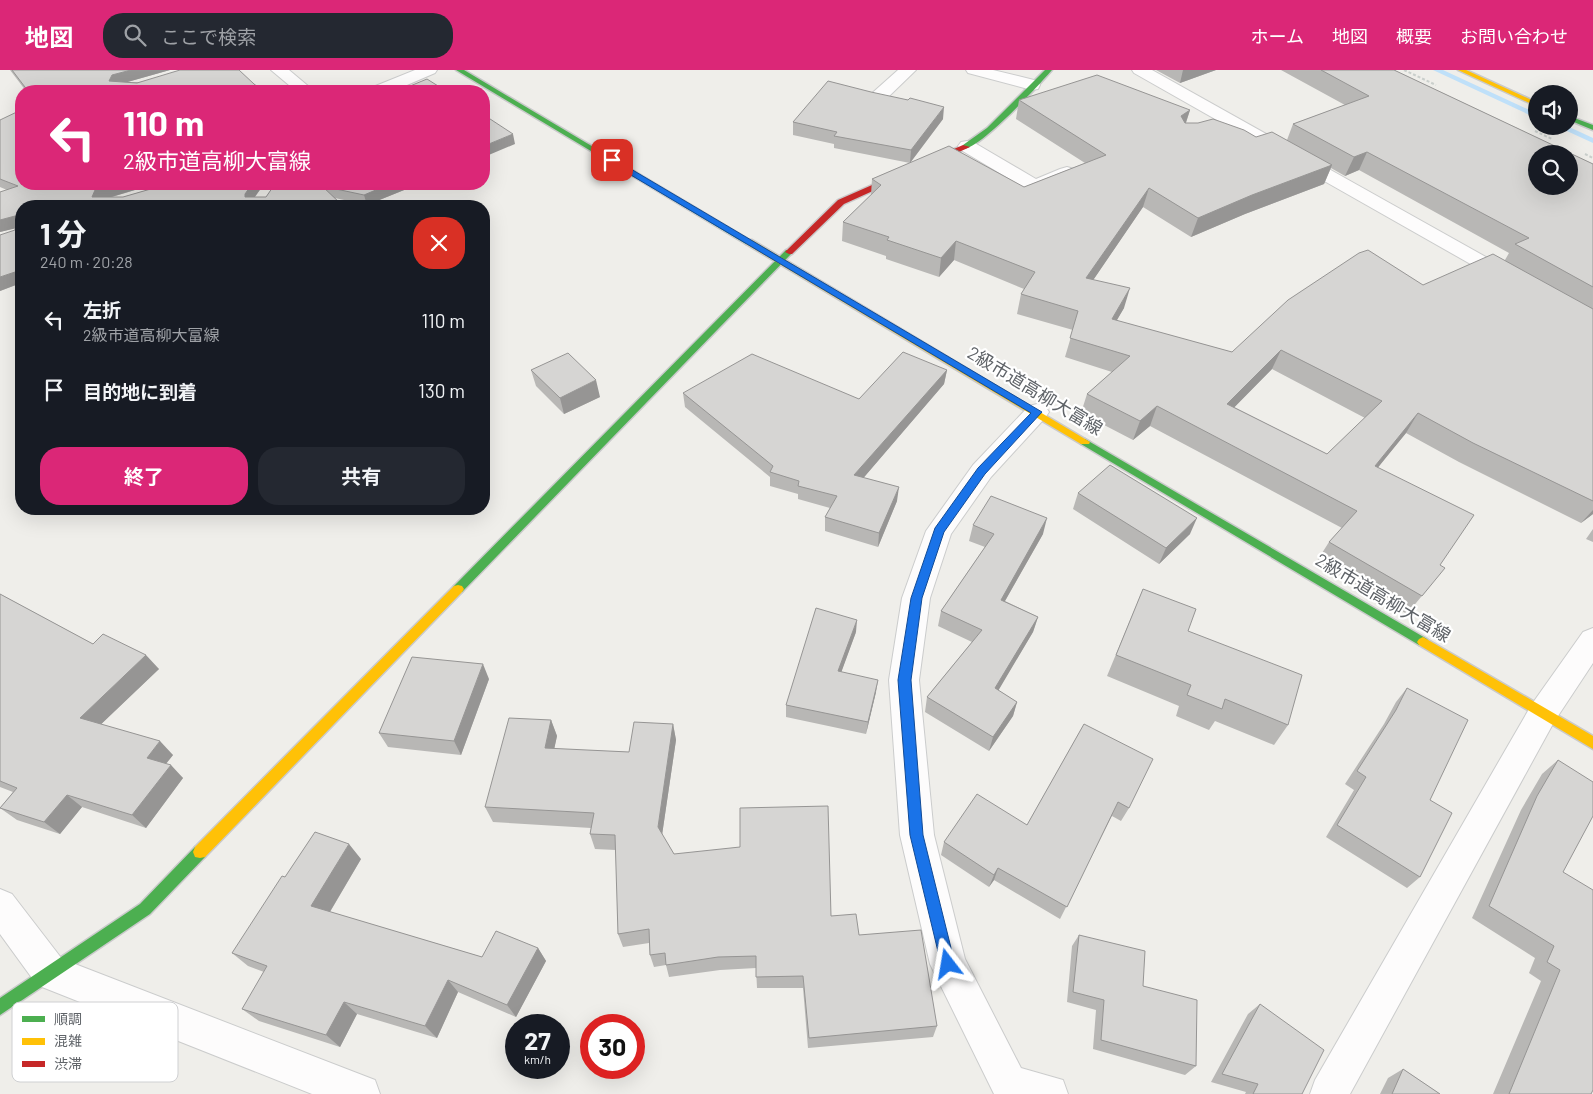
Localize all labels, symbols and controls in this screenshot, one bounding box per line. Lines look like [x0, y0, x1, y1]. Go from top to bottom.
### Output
search box [103, 13, 453, 58]
icon: search [121, 21, 149, 49]
text: 地図 [25, 22, 73, 51]
text: ここで検索 [161, 25, 256, 48]
text: ホーム [1251, 25, 1304, 47]
text: 地図 [1332, 25, 1368, 47]
text: 概要 [1396, 25, 1432, 47]
text: お問い合わせ [1460, 25, 1568, 47]
map controls [1528, 85, 1578, 195]
button: sound [1528, 85, 1578, 135]
text: 110 m [123, 101, 204, 143]
icon: left [40, 105, 105, 170]
pin [591, 139, 633, 181]
button: search [1528, 145, 1578, 195]
icon: arrive [598, 146, 626, 174]
text: 2級市道高柳大富線 [123, 147, 311, 173]
text: 1 分 [40, 215, 87, 251]
button: close [413, 217, 465, 269]
text: 240 m · 20:28 [40, 252, 133, 271]
text: 左折 [83, 298, 121, 321]
icon: left [40, 306, 68, 334]
text: 110 m [421, 309, 465, 332]
text: 2級市道高柳大富線 [83, 325, 220, 344]
street label: 2級市道高柳大富線 [964, 341, 1107, 439]
icon: arrive [40, 376, 68, 404]
text: 130 m [418, 379, 465, 402]
text: 目的地に到着 [83, 380, 197, 403]
button: 終了 [40, 447, 248, 505]
button: 共有 [258, 447, 465, 505]
street label: 2級市道高柳大富線 [1312, 548, 1455, 646]
position arrow [921, 937, 973, 989]
legend [12, 1002, 178, 1082]
text: 順調 [54, 1010, 82, 1027]
speed limit sign: 30 [580, 1014, 645, 1079]
text: 27 [524, 1025, 551, 1055]
text: 混雑 [54, 1032, 82, 1049]
text: km/h [524, 1052, 551, 1066]
text: 渋滞 [54, 1055, 82, 1072]

